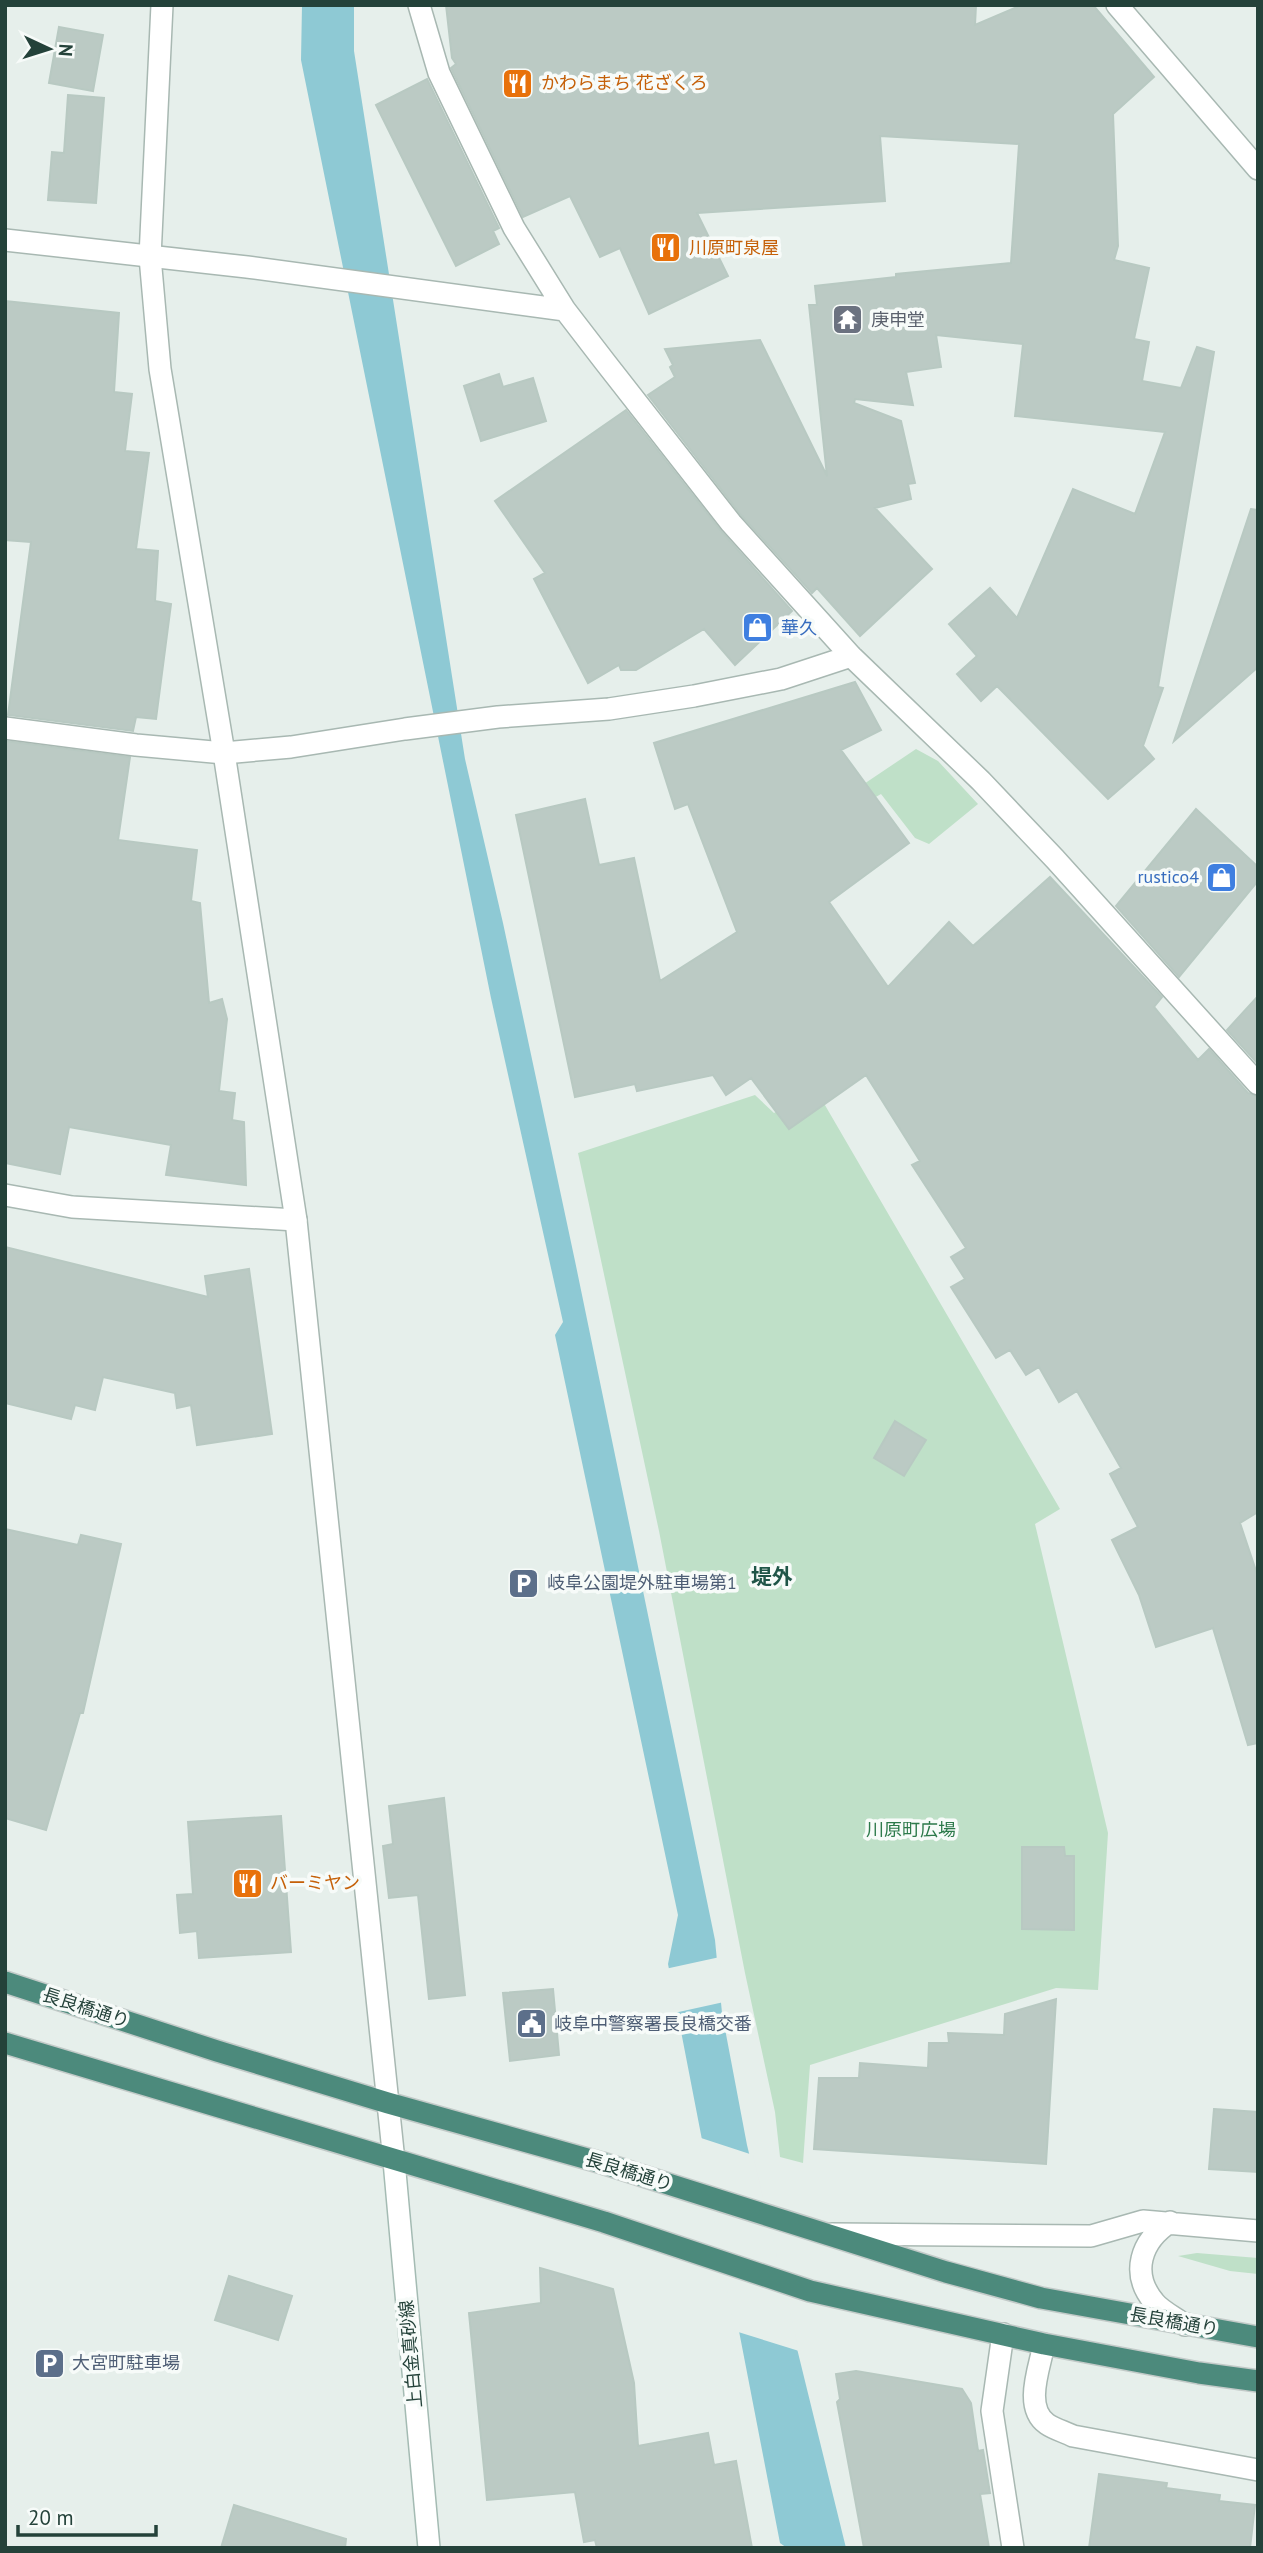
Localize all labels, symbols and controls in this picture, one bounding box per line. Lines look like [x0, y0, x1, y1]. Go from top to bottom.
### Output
north arrow [14, 14, 84, 84]
text: N [54, 43, 78, 57]
restaurant icon: かわらまち 花ざくろ [501, 66, 535, 100]
place label: かわらまち 花ざくろ [541, 71, 708, 94]
restaurant icon: 川原町泉屋 [649, 231, 683, 265]
place label: 川原町泉屋 [689, 236, 779, 259]
temple icon: 庚申堂 [831, 303, 865, 337]
place label: 庚申堂 [871, 308, 925, 331]
shop icon: 華久 [741, 611, 775, 645]
place label: 華久 [781, 616, 817, 639]
shop icon: rustico4 [1205, 860, 1239, 894]
place label: rustico4 [1138, 865, 1199, 888]
district label: 堤外 [751, 1563, 793, 1590]
parking icon: 岐阜公園堤外駐車場第1 [507, 1566, 541, 1600]
place label: 岐阜公園堤外駐車場第1 [547, 1571, 737, 1594]
park label: 川原町広場 [866, 1818, 956, 1841]
restaurant icon: バーミヤン [230, 1866, 264, 1900]
place label: バーミヤン [270, 1871, 360, 1894]
street label: 長良橋通り [40, 1983, 133, 2032]
public building icon: 岐阜中警察署長良橋交番 [514, 2007, 548, 2041]
place label: 岐阜中警察署長良橋交番 [554, 2012, 752, 2035]
street label: 長良橋通り [583, 2147, 676, 2196]
street label: 上白金真砂線 [394, 2299, 427, 2409]
street label: 長良橋通り [1128, 2302, 1220, 2341]
parking icon: 大宮町駐車場 [32, 2346, 66, 2380]
place label: 大宮町駐車場 [72, 2351, 180, 2374]
scale bar [18, 2494, 156, 2538]
text: 20 m [28, 2504, 74, 2531]

